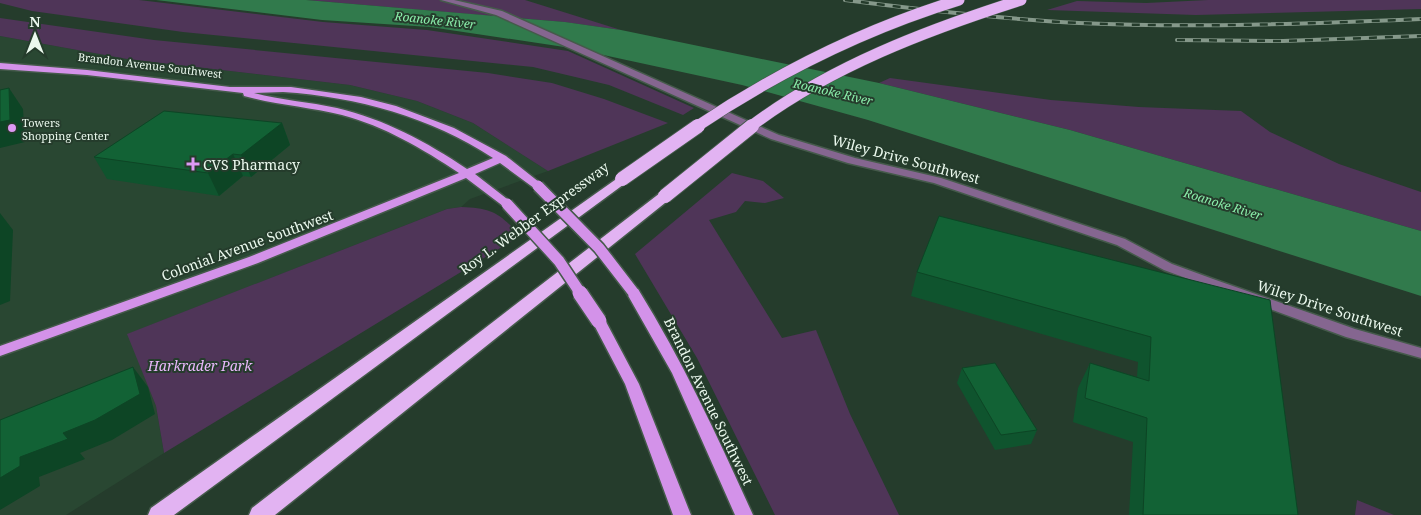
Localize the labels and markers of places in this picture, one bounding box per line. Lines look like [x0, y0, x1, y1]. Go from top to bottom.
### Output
place label: Towers Shopping Center [22, 115, 110, 143]
marker: Towers Shopping Center [6, 122, 18, 134]
place label: CVS Pharmacy [203, 155, 300, 174]
marker: CVS Pharmacy [187, 158, 199, 170]

